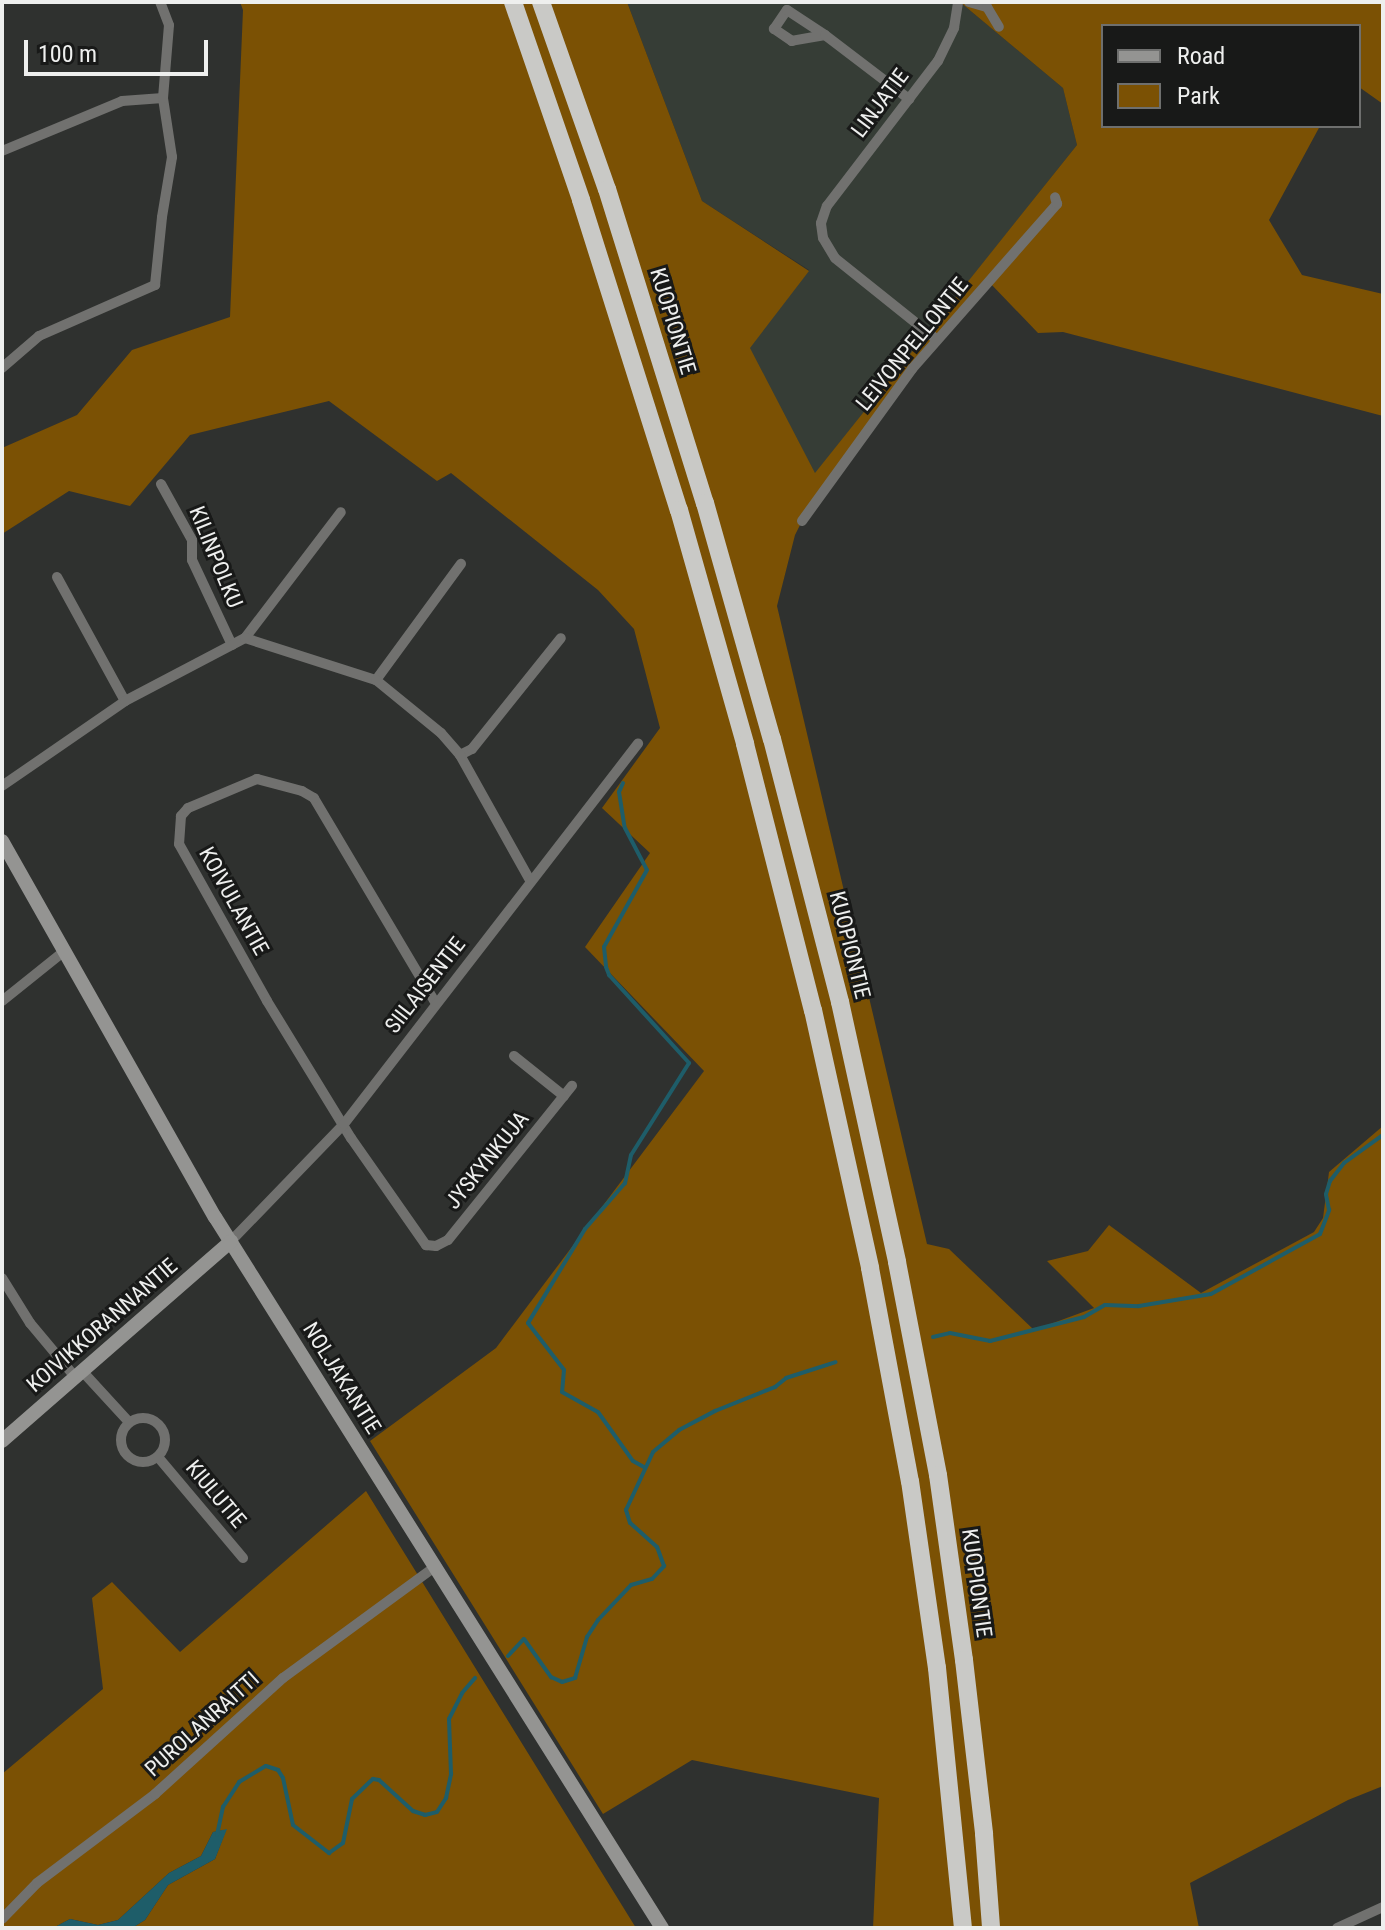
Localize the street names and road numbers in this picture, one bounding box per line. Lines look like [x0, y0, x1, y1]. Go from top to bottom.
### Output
street label: LINJATIE [846, 63, 914, 143]
street label: KUOPIONTIE [644, 265, 702, 377]
street label: LEIVONPELLONTIE [850, 272, 974, 416]
street label: KILINPOLKU [184, 502, 248, 612]
street label: KOIVULANTIE [193, 842, 275, 960]
street label: KUOPIONTIE [824, 889, 876, 1001]
street label: SIILAISENTIE [379, 932, 471, 1038]
street label: JYSKYNKUJA [440, 1106, 534, 1214]
street label: KOIVIKKORANNANTIE [21, 1252, 183, 1398]
street label: NOLJAKANTIE [297, 1317, 387, 1439]
street label: KIULUTIE [180, 1455, 252, 1533]
street label: KUOPIONTIE [956, 1527, 998, 1639]
street label: PUROLANRAITTI [139, 1666, 265, 1782]

